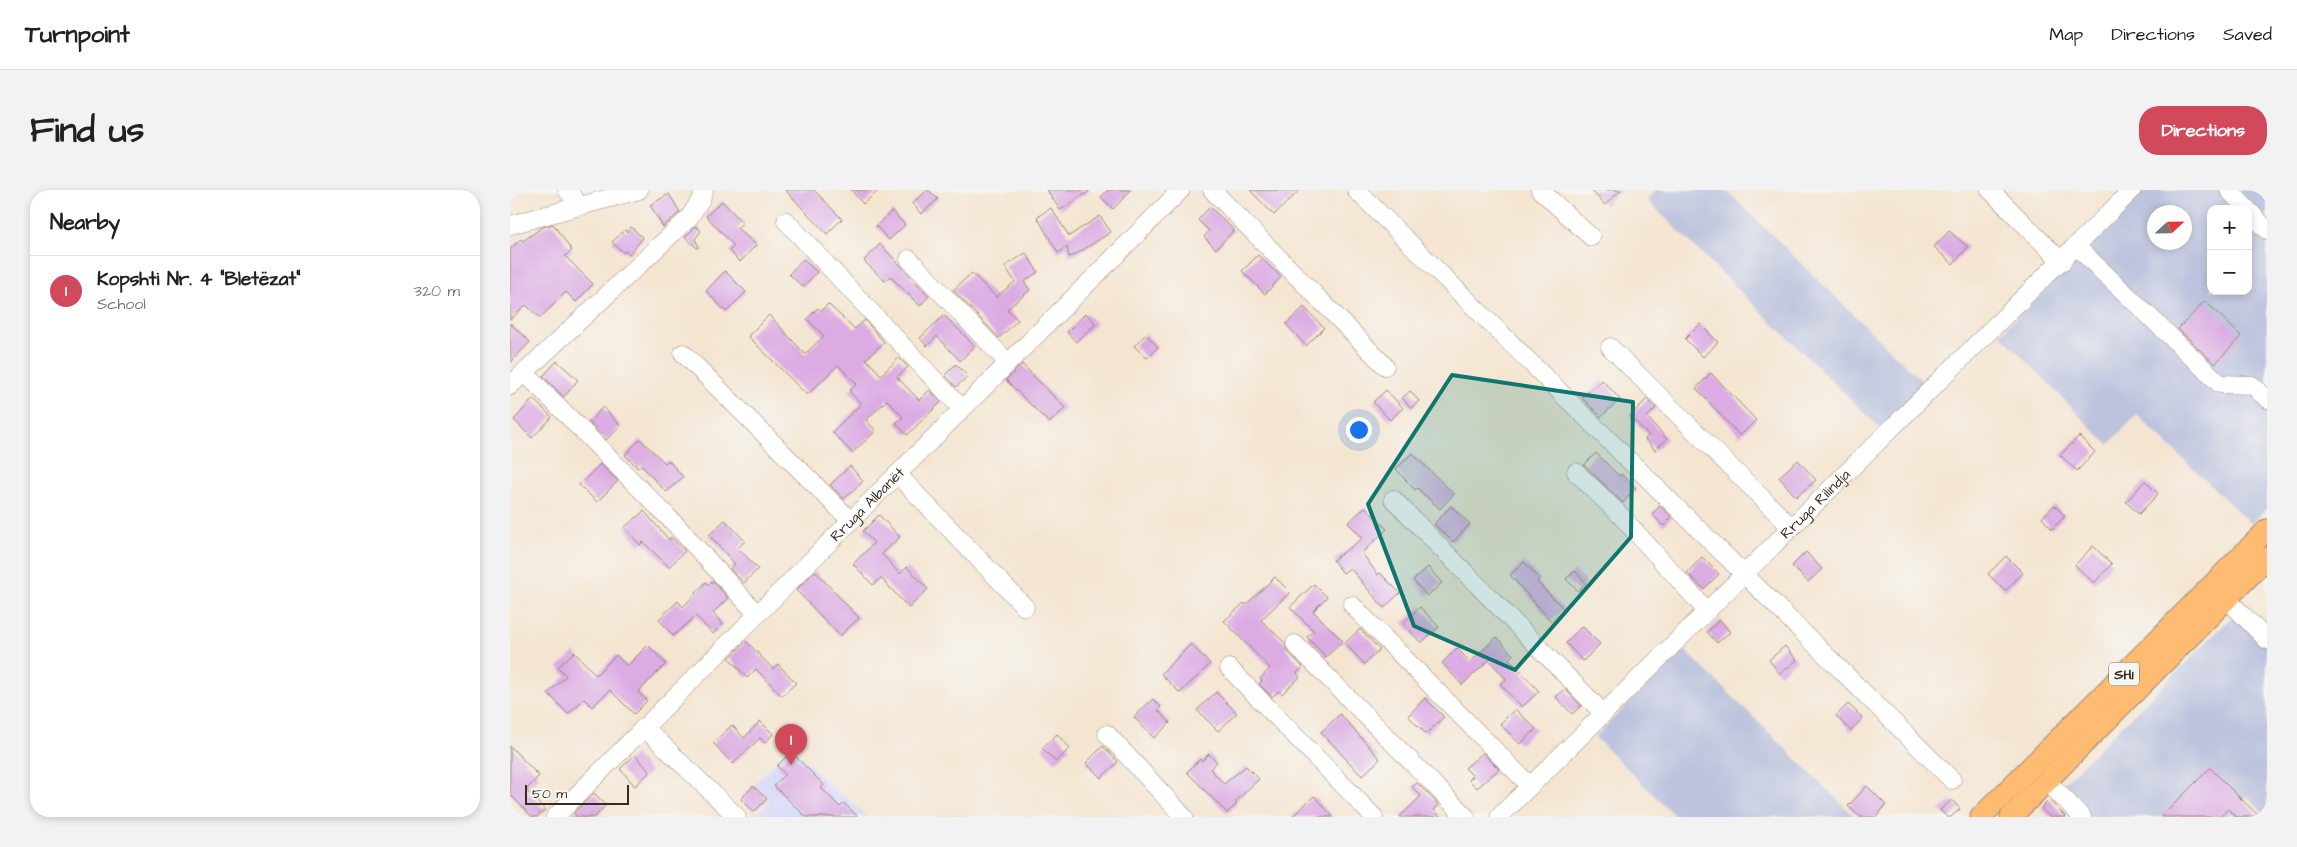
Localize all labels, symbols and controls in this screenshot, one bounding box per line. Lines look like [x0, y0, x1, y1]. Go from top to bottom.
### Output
text: Turnpoint [25, 18, 130, 52]
text: Map [2049, 22, 2083, 47]
text: Directions [2111, 22, 2195, 47]
text: Saved [2223, 22, 2272, 47]
text: Find us [30, 106, 144, 155]
button: Directions [2139, 106, 2267, 155]
north arrow [2147, 205, 2192, 250]
map controls [2207, 205, 2252, 295]
button: + [2207, 205, 2252, 250]
text: Nearby [50, 208, 120, 237]
button: − [2207, 250, 2252, 295]
text: Kopshti Nr. 4 "Bletëzat" [97, 266, 301, 293]
text: 1 [65, 280, 67, 302]
text: 320 m [414, 280, 460, 302]
text: School [97, 293, 146, 315]
your location [1346, 417, 1372, 443]
street label: Rruga Albanët [826, 463, 910, 547]
street label: Rruga Rilindja [1776, 464, 1856, 544]
road number: SH1 [2109, 662, 2139, 686]
pin: 1 [775, 724, 807, 765]
scale bar [525, 782, 629, 805]
text: 50 m [532, 784, 567, 804]

